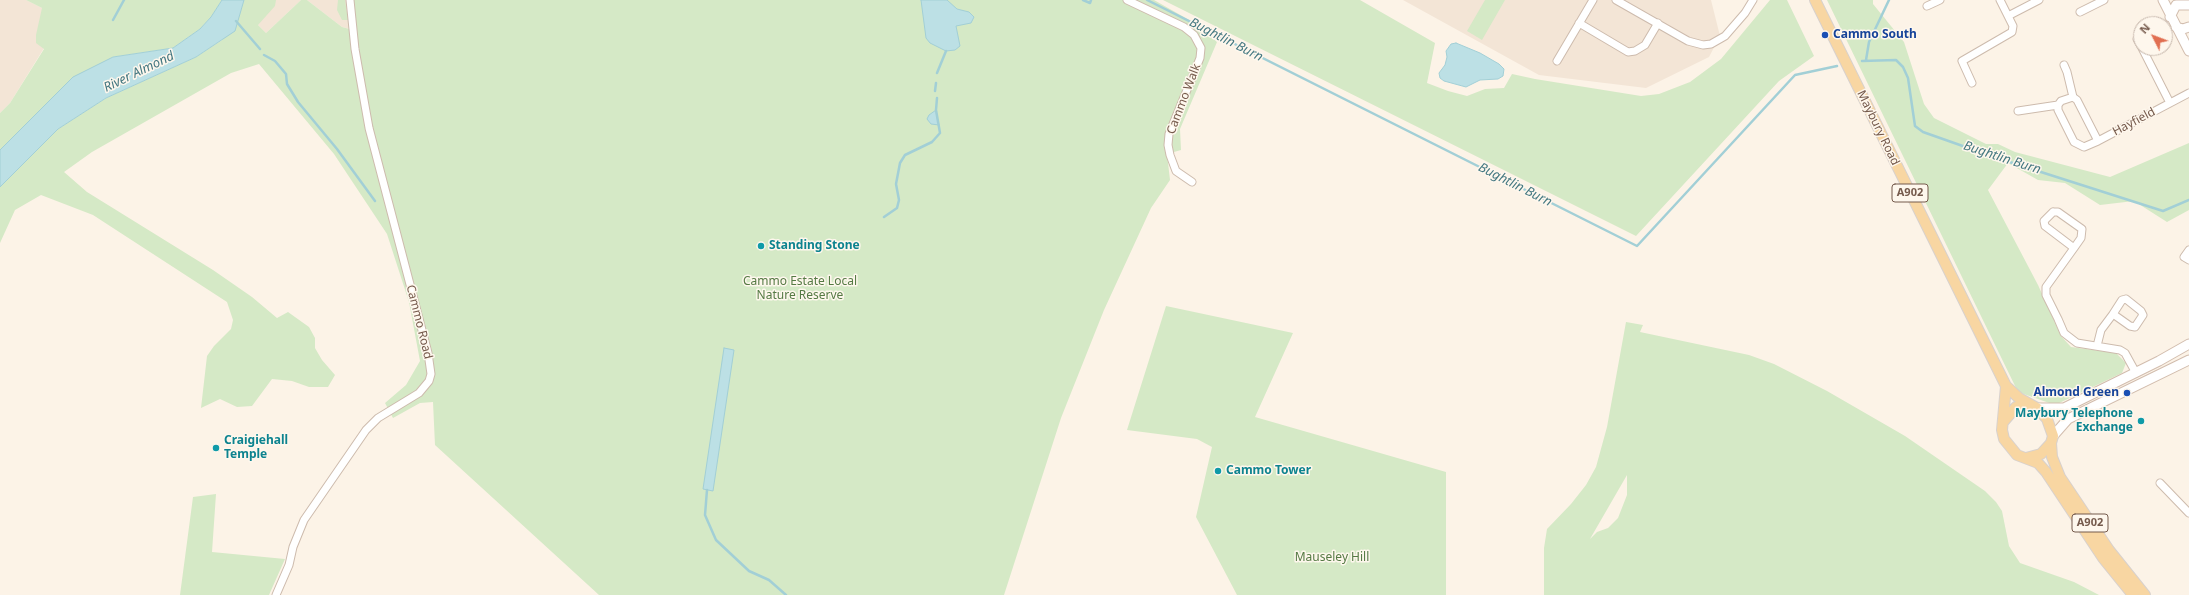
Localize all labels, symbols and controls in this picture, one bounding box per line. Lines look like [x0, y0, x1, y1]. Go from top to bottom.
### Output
water label: Bughtlin Burn [1187, 15, 1265, 65]
north arrow [2133, 16, 2173, 56]
text: N [2136, 20, 2153, 37]
place label: Cammo South [1833, 28, 1917, 42]
marker: Cammo South [1820, 30, 1830, 40]
water label: River Almond [101, 48, 177, 96]
street label: Cammo Walk [1164, 62, 1204, 136]
street label: Maybury Road [1854, 88, 1902, 168]
street label: Hayfield [2110, 105, 2158, 139]
water label: Bughtlin Burn [1961, 138, 2043, 178]
water label: Bughtlin Burn [1476, 160, 1554, 210]
road number: A902 [1892, 184, 1928, 202]
place label: Standing Stone [769, 239, 860, 253]
marker: Standing Stone [756, 241, 766, 251]
park label: Cammo Estate Local Nature Reserve [743, 275, 857, 303]
street label: Cammo Road [403, 283, 435, 361]
place label: Almond Green [2033, 386, 2119, 400]
marker: Almond Green [2122, 388, 2132, 398]
place label: Maybury Telephone Exchange [2015, 407, 2133, 435]
marker: Maybury Telephone Exchange [2136, 416, 2146, 426]
place label: Craigiehall Temple [224, 434, 288, 462]
marker: Craigiehall Temple [211, 443, 221, 453]
place label: Cammo Tower [1226, 464, 1311, 478]
marker: Cammo Tower [1213, 466, 1223, 476]
road number: A902 [2072, 514, 2108, 532]
park label: Mauseley Hill [1295, 551, 1369, 565]

